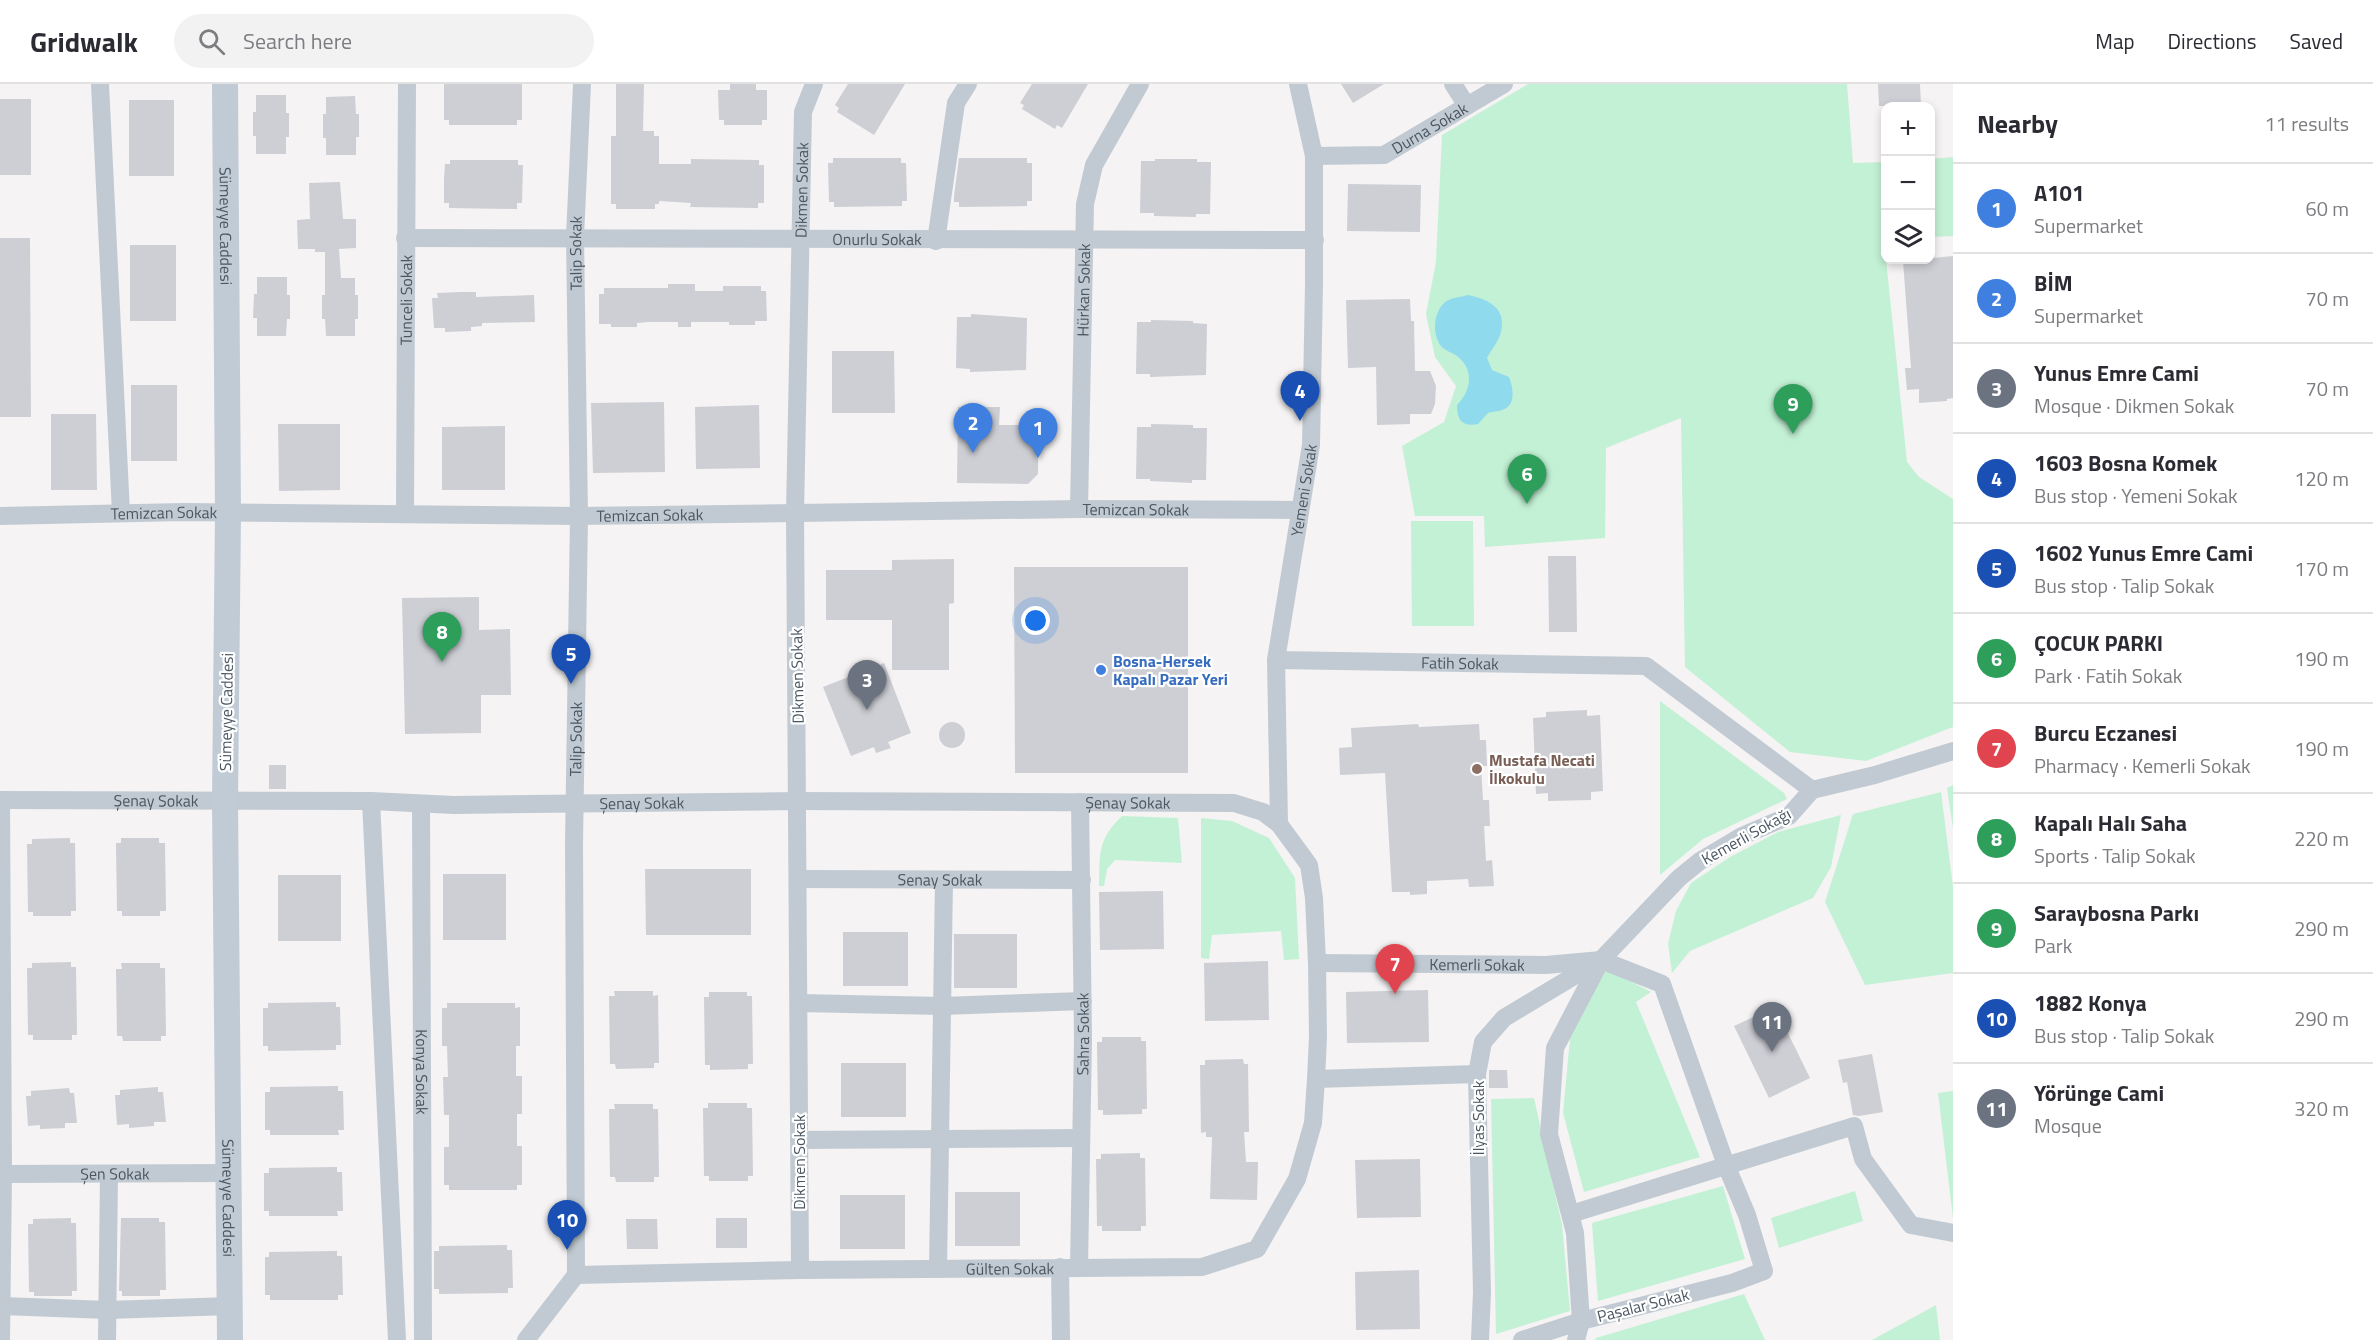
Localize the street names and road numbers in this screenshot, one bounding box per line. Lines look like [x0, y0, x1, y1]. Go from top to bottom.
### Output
street label: Durna Sokak [1387, 96, 1473, 160]
street label: Dikmen Sokak [788, 142, 814, 238]
street label: Sümeyye Caddesi [214, 167, 238, 285]
street label: Talip Sokak [563, 215, 588, 291]
street label: Onurlu Sokak [832, 227, 922, 251]
street label: Hürkan Sokak [1070, 243, 1096, 337]
street label: Tunceli Sokak [394, 254, 418, 345]
street label: Yemeni Sokak [1284, 442, 1323, 538]
street label: Temizcan Sokak [1082, 497, 1190, 522]
street label: Temizcan Sokak [110, 500, 218, 526]
street label: Temizcan Sokak [596, 502, 704, 528]
street label: Dikmen Sokak [784, 628, 810, 724]
street label: Fatih Sokak [1421, 650, 1499, 676]
street label: Sümeyye Caddesi [213, 653, 239, 771]
street label: Talip Sokak [563, 701, 588, 777]
street label: Şenay Sokak [113, 788, 199, 813]
street label: Şenay Sokak [599, 790, 685, 815]
street label: Şenay Sokak [1085, 790, 1171, 815]
street label: Kemerli Sokağı [1697, 801, 1795, 871]
street label: Senay Sokak [897, 867, 983, 892]
street label: Kemerli Sokak [1429, 952, 1525, 977]
street label: Sahra Sokak [1070, 992, 1095, 1076]
street label: Konya Sokak [410, 1029, 434, 1115]
street label: İlyas Sokak [1466, 1080, 1490, 1155]
street label: Dikmen Sokak [787, 1114, 811, 1210]
street label: Sümeyye Caddesi [216, 1139, 241, 1257]
street label: Şen Sokak [80, 1161, 150, 1186]
street label: Gülten Sokak [966, 1256, 1055, 1281]
street label: Paşalar Sokak [1594, 1282, 1692, 1328]

